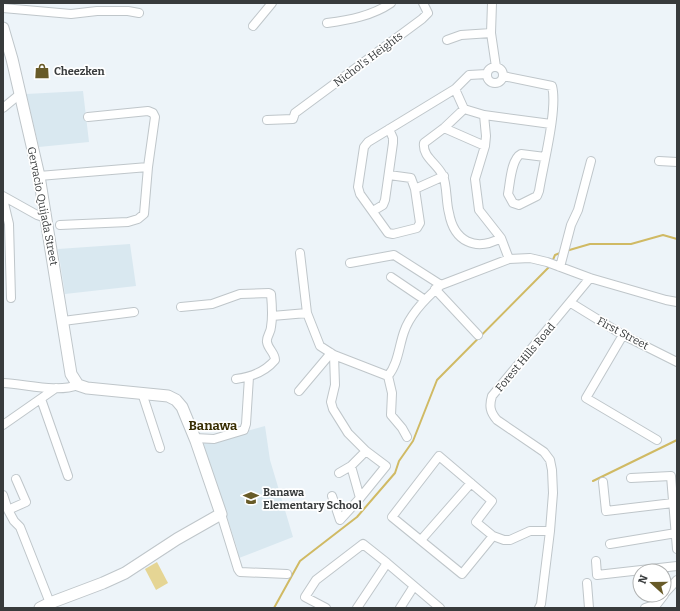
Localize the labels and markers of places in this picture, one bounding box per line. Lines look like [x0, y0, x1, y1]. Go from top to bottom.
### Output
shop icon: Cheezken [33, 62, 51, 80]
place label: Cheezken [54, 65, 105, 78]
place label: Banawa Elementary School [263, 486, 362, 512]
school or university icon: Banawa Elementary School [242, 489, 260, 507]

